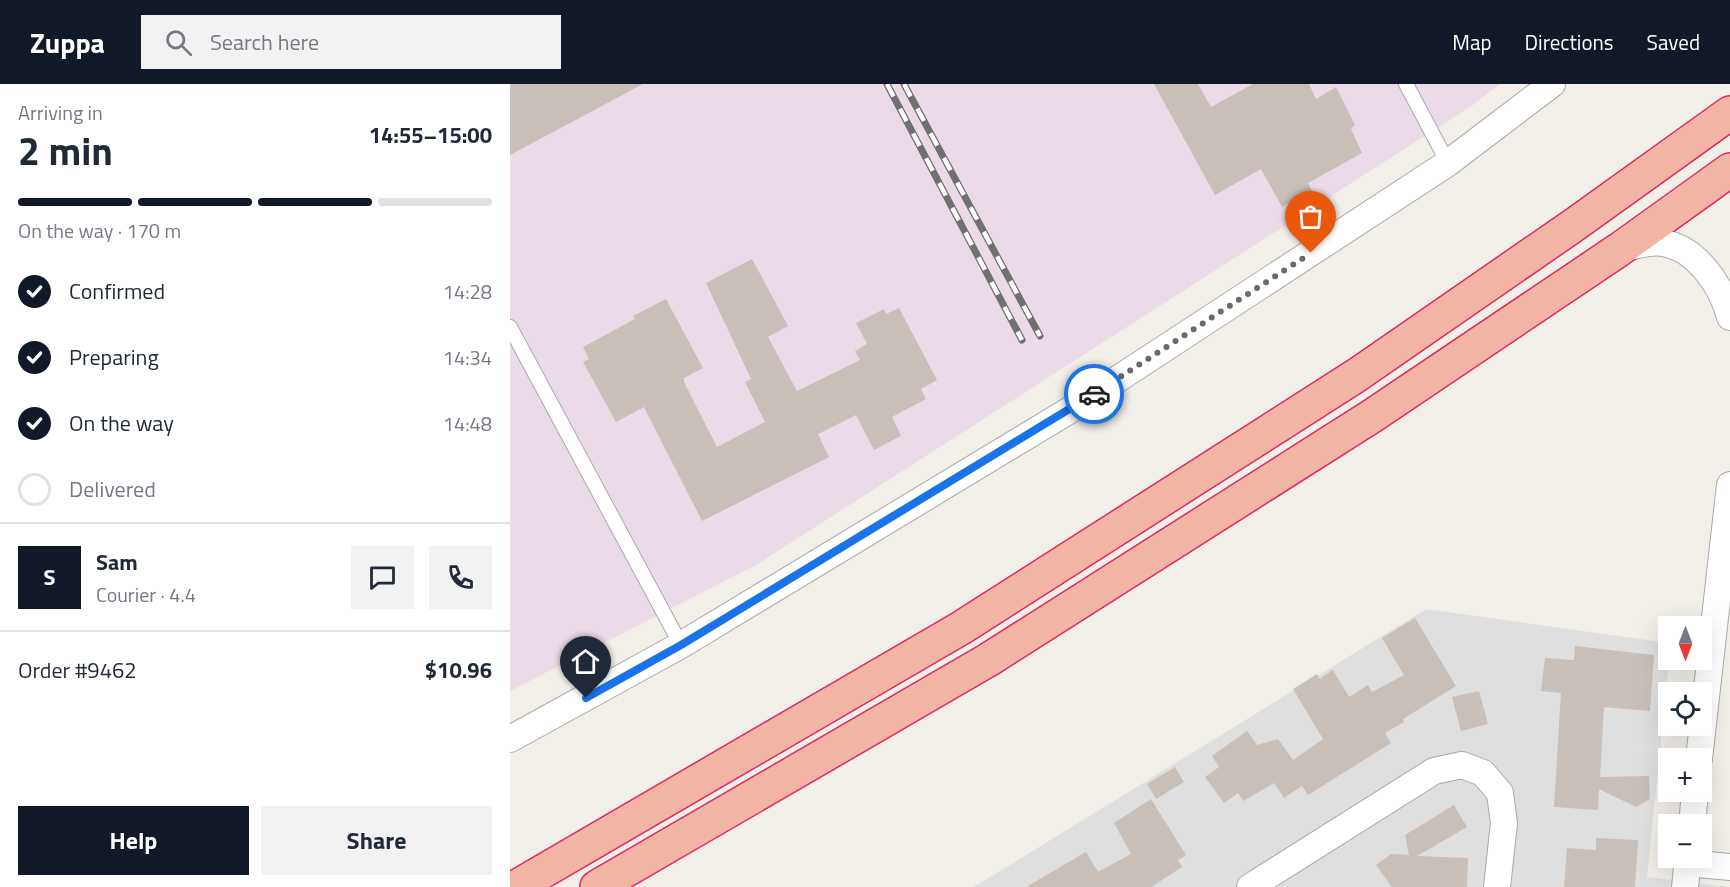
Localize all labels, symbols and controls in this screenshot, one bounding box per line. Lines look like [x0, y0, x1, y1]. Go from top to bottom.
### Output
search box [141, 15, 561, 69]
text: Zuppa [30, 21, 105, 64]
text: Search here [210, 25, 319, 59]
icon: search [162, 26, 195, 59]
text: Map [1452, 26, 1492, 58]
text: Directions [1525, 26, 1614, 58]
text: Saved [1647, 26, 1700, 58]
text: Arriving in [18, 97, 103, 128]
text: 14:55–15:00 [369, 118, 492, 152]
text: 2 min [18, 121, 113, 180]
pin [1285, 191, 1336, 253]
icon: bag [1294, 200, 1327, 233]
text: On the way · 170 m [18, 215, 181, 246]
text: Confirmed [69, 274, 165, 308]
icon: check [18, 275, 51, 308]
text: 14:28 [443, 276, 492, 307]
text: Preparing [69, 340, 159, 374]
icon: check [18, 341, 51, 374]
text: 14:34 [443, 342, 492, 373]
courier [1064, 364, 1124, 424]
icon: car [1078, 378, 1111, 411]
text: On the way [69, 406, 174, 440]
icon: check [18, 407, 51, 440]
text: 14:48 [443, 408, 492, 439]
text: Delivered [69, 472, 156, 506]
text: Sam [96, 545, 138, 579]
button: chat [351, 546, 414, 609]
button: phone [429, 546, 492, 609]
text: S [44, 560, 55, 594]
text: Courier · 4.4 [96, 579, 196, 610]
north arrow [1658, 616, 1712, 670]
map controls [1658, 616, 1712, 868]
pin [560, 636, 611, 698]
icon: home [569, 645, 602, 678]
text: Order #9462 [18, 653, 137, 687]
text: $10.96 [425, 653, 492, 687]
button: locate [1658, 682, 1712, 736]
button: + [1658, 748, 1712, 802]
button: Help [18, 806, 249, 875]
button: Share [261, 806, 492, 875]
button: − [1658, 814, 1712, 868]

